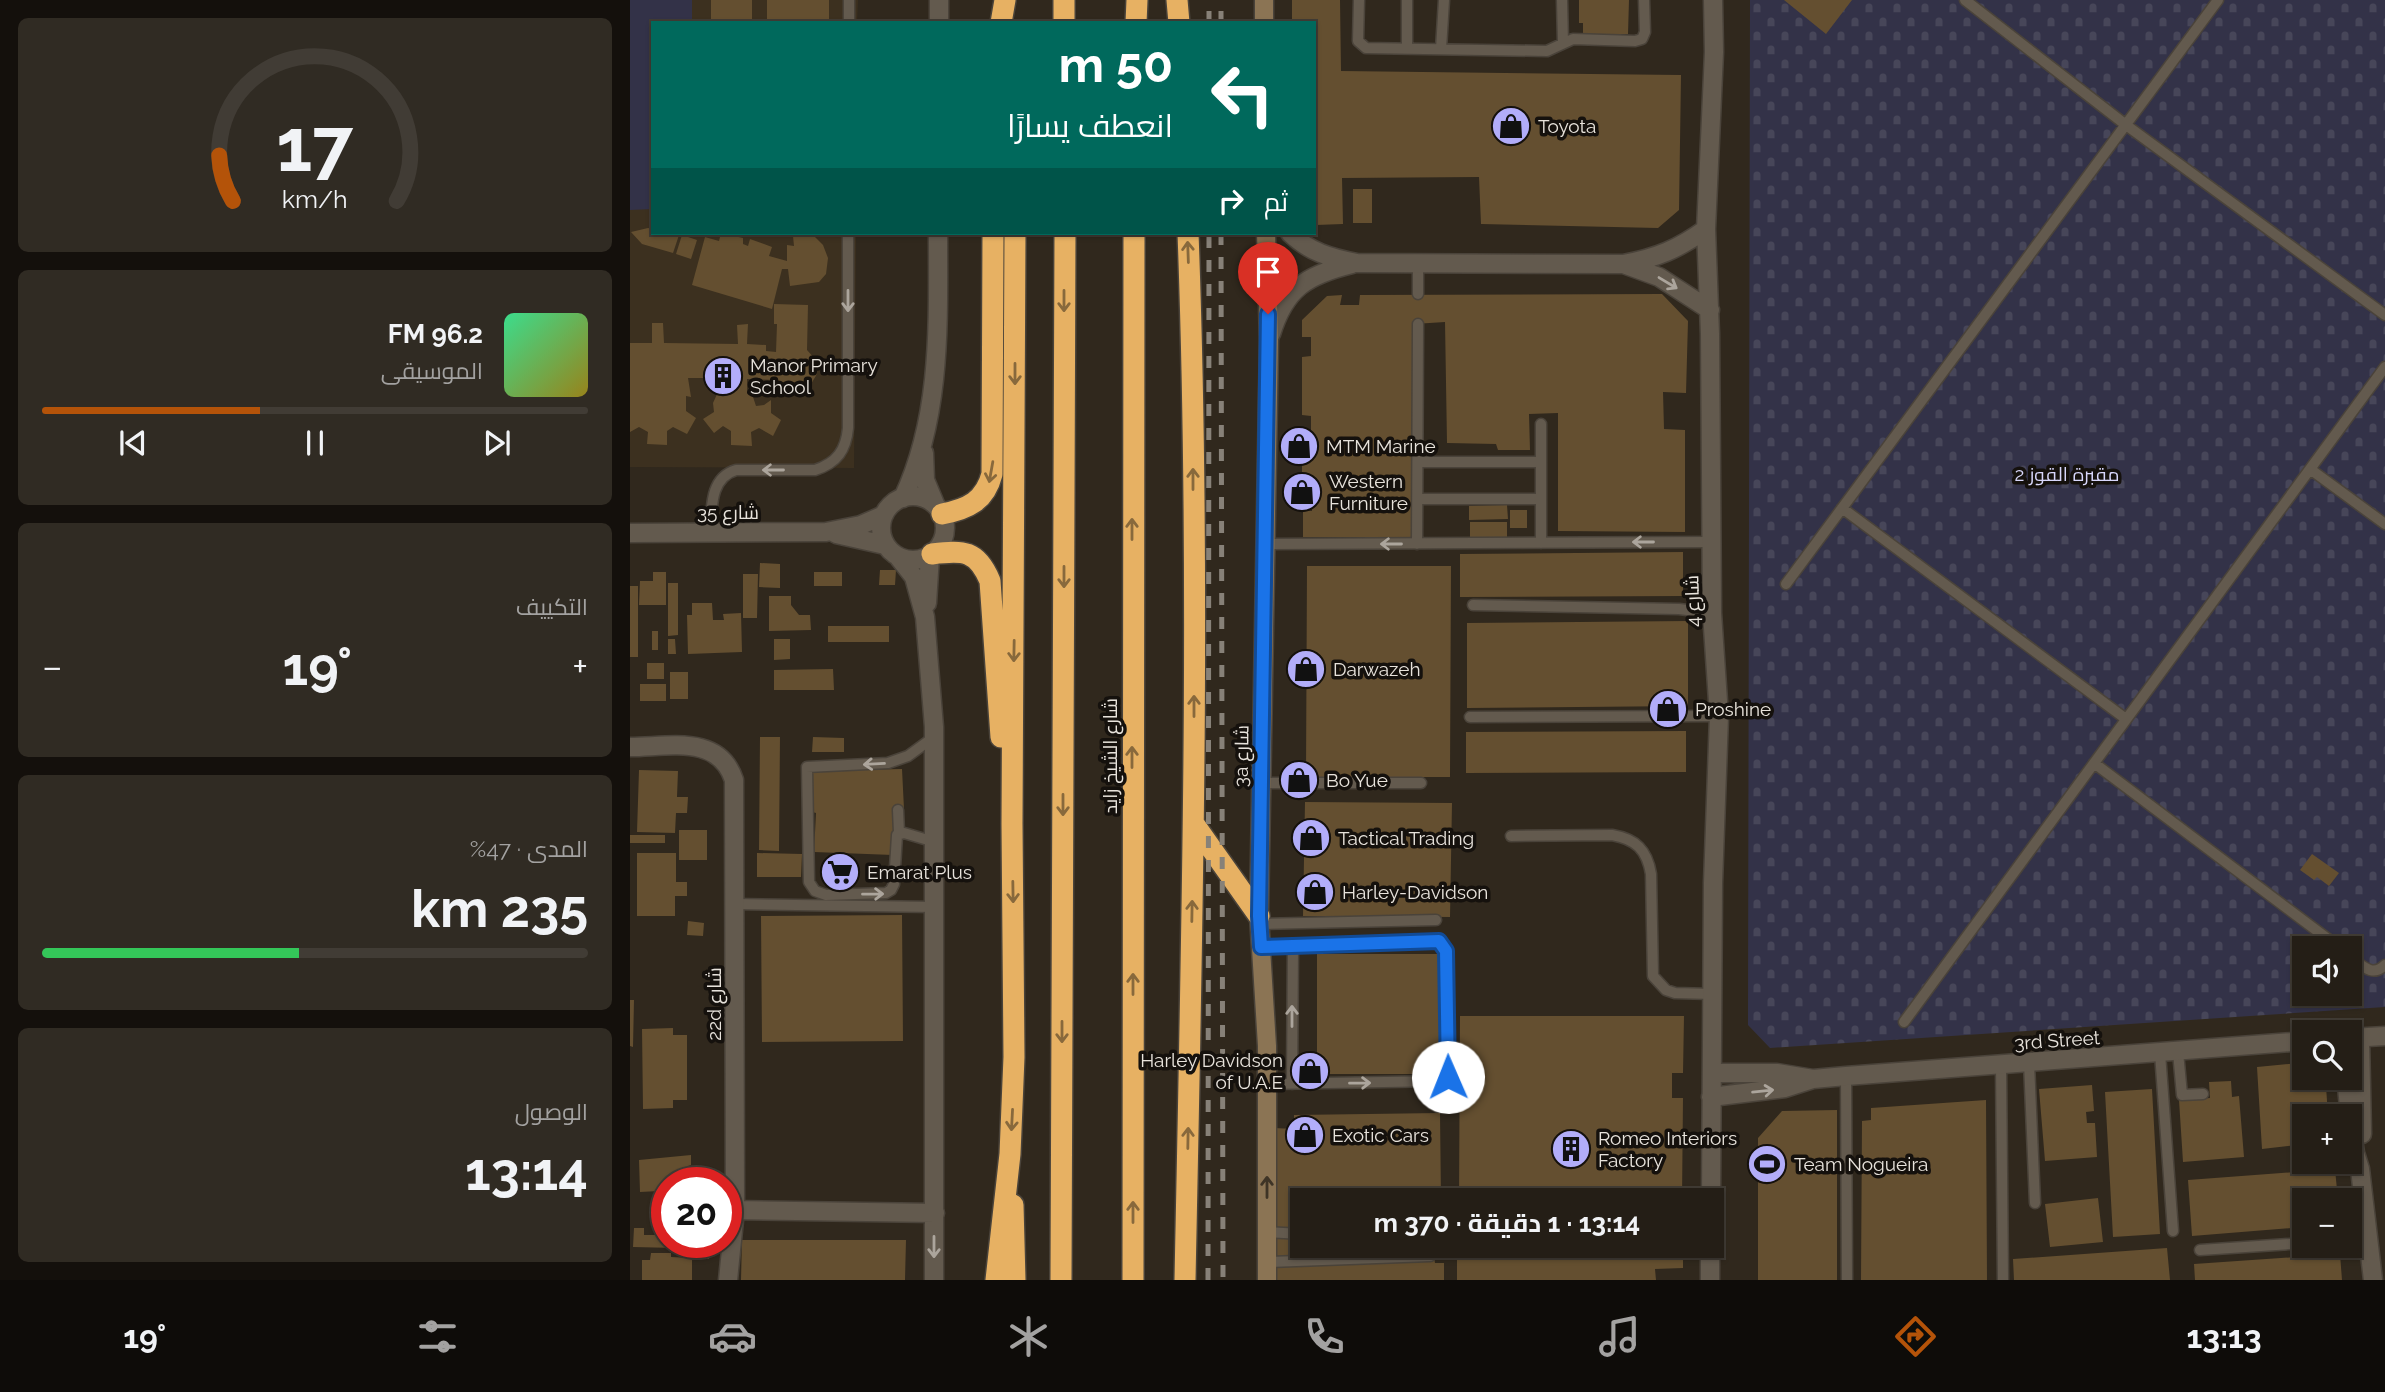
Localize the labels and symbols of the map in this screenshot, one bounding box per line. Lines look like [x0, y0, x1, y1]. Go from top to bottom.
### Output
shop icon: Toyota [1490, 105, 1532, 147]
place label: Toyota [1538, 115, 1596, 137]
one-way arrow [1182, 240, 1195, 263]
pin [1238, 242, 1298, 314]
one-way arrow [1658, 276, 1678, 290]
one-way arrow [841, 289, 855, 312]
one-way arrow [1057, 289, 1071, 312]
place label: Manor Primary School [750, 354, 878, 398]
building icon: Manor Primary School [702, 355, 744, 397]
one-way arrow [1008, 363, 1022, 386]
shop icon: MTM Marine [1278, 425, 1320, 467]
place label: MTM Marine [1326, 435, 1436, 457]
one-way arrow [984, 460, 998, 483]
one-way arrow [762, 463, 785, 477]
park label: مقبرة القوز 2 [2015, 463, 2119, 486]
one-way arrow [1186, 468, 1200, 491]
place label: Western Furniture [1329, 470, 1408, 514]
shop icon: Western Furniture [1281, 471, 1323, 513]
street label: شارع 35 [697, 501, 759, 526]
one-way arrow [1125, 518, 1139, 541]
one-way arrow [1632, 535, 1655, 549]
one-way arrow [1380, 537, 1403, 551]
one-way arrow [1057, 566, 1070, 589]
street label: شارع 4 [1680, 575, 1707, 627]
one-way arrow [1007, 639, 1021, 662]
shop icon: Darwazeh [1285, 648, 1327, 690]
place label: Darwazeh [1333, 658, 1420, 680]
shop icon: Proshine [1647, 688, 1689, 730]
one-way arrow [1187, 695, 1201, 718]
street label: شارع الشيخ زايد [1099, 698, 1124, 814]
place label: Proshine [1695, 698, 1771, 720]
street label: 3a شارع [1229, 725, 1256, 787]
one-way arrow [1125, 746, 1139, 769]
one-way arrow [863, 758, 885, 771]
shop icon: Bo Yue [1278, 759, 1320, 801]
place label: Bo Yue [1326, 769, 1388, 791]
one-way arrow [1056, 793, 1070, 816]
shop icon: Tactical Trading [1290, 817, 1332, 859]
place label: Tactical Trading [1338, 827, 1474, 849]
supermarket icon: Emarat Plus [819, 851, 861, 893]
place label: Emarat Plus [867, 861, 972, 883]
shop icon: Harley-Davidson [1294, 871, 1336, 913]
one-way arrow [1006, 881, 1020, 904]
place label: Harley-Davidson [1342, 881, 1488, 903]
one-way arrow [861, 887, 884, 901]
one-way arrow [1186, 900, 1199, 923]
street label: 22d شارع [703, 967, 728, 1041]
one-way arrow [1126, 973, 1140, 996]
one-way arrow [1285, 1005, 1299, 1028]
one-way arrow [1055, 1021, 1069, 1044]
street label: 3rd Street [2013, 1026, 2101, 1054]
position arrow [1411, 1040, 1485, 1114]
place label: Harley Davidson of U.A.E [1140, 1049, 1283, 1093]
shop icon: Harley Davidson of U.A.E [1289, 1050, 1331, 1092]
one-way arrow [1348, 1076, 1371, 1090]
one-way arrow [1751, 1084, 1774, 1097]
one-way arrow [1005, 1108, 1018, 1131]
shop icon: Exotic Cars [1284, 1114, 1326, 1156]
place label: Exotic Cars [1332, 1124, 1429, 1146]
one-way arrow [1181, 1127, 1195, 1150]
place label: Romeo Interiors Factory [1598, 1127, 1737, 1171]
building icon: Romeo Interiors Factory [1550, 1128, 1592, 1170]
sports icon: Team Nogueira [1746, 1143, 1788, 1185]
place label: Team Nogueira [1794, 1153, 1928, 1175]
speed limit sign: 20 [651, 1167, 742, 1258]
one-way arrow [1260, 1176, 1274, 1199]
one-way arrow [1126, 1201, 1140, 1224]
one-way arrow [927, 1235, 941, 1258]

